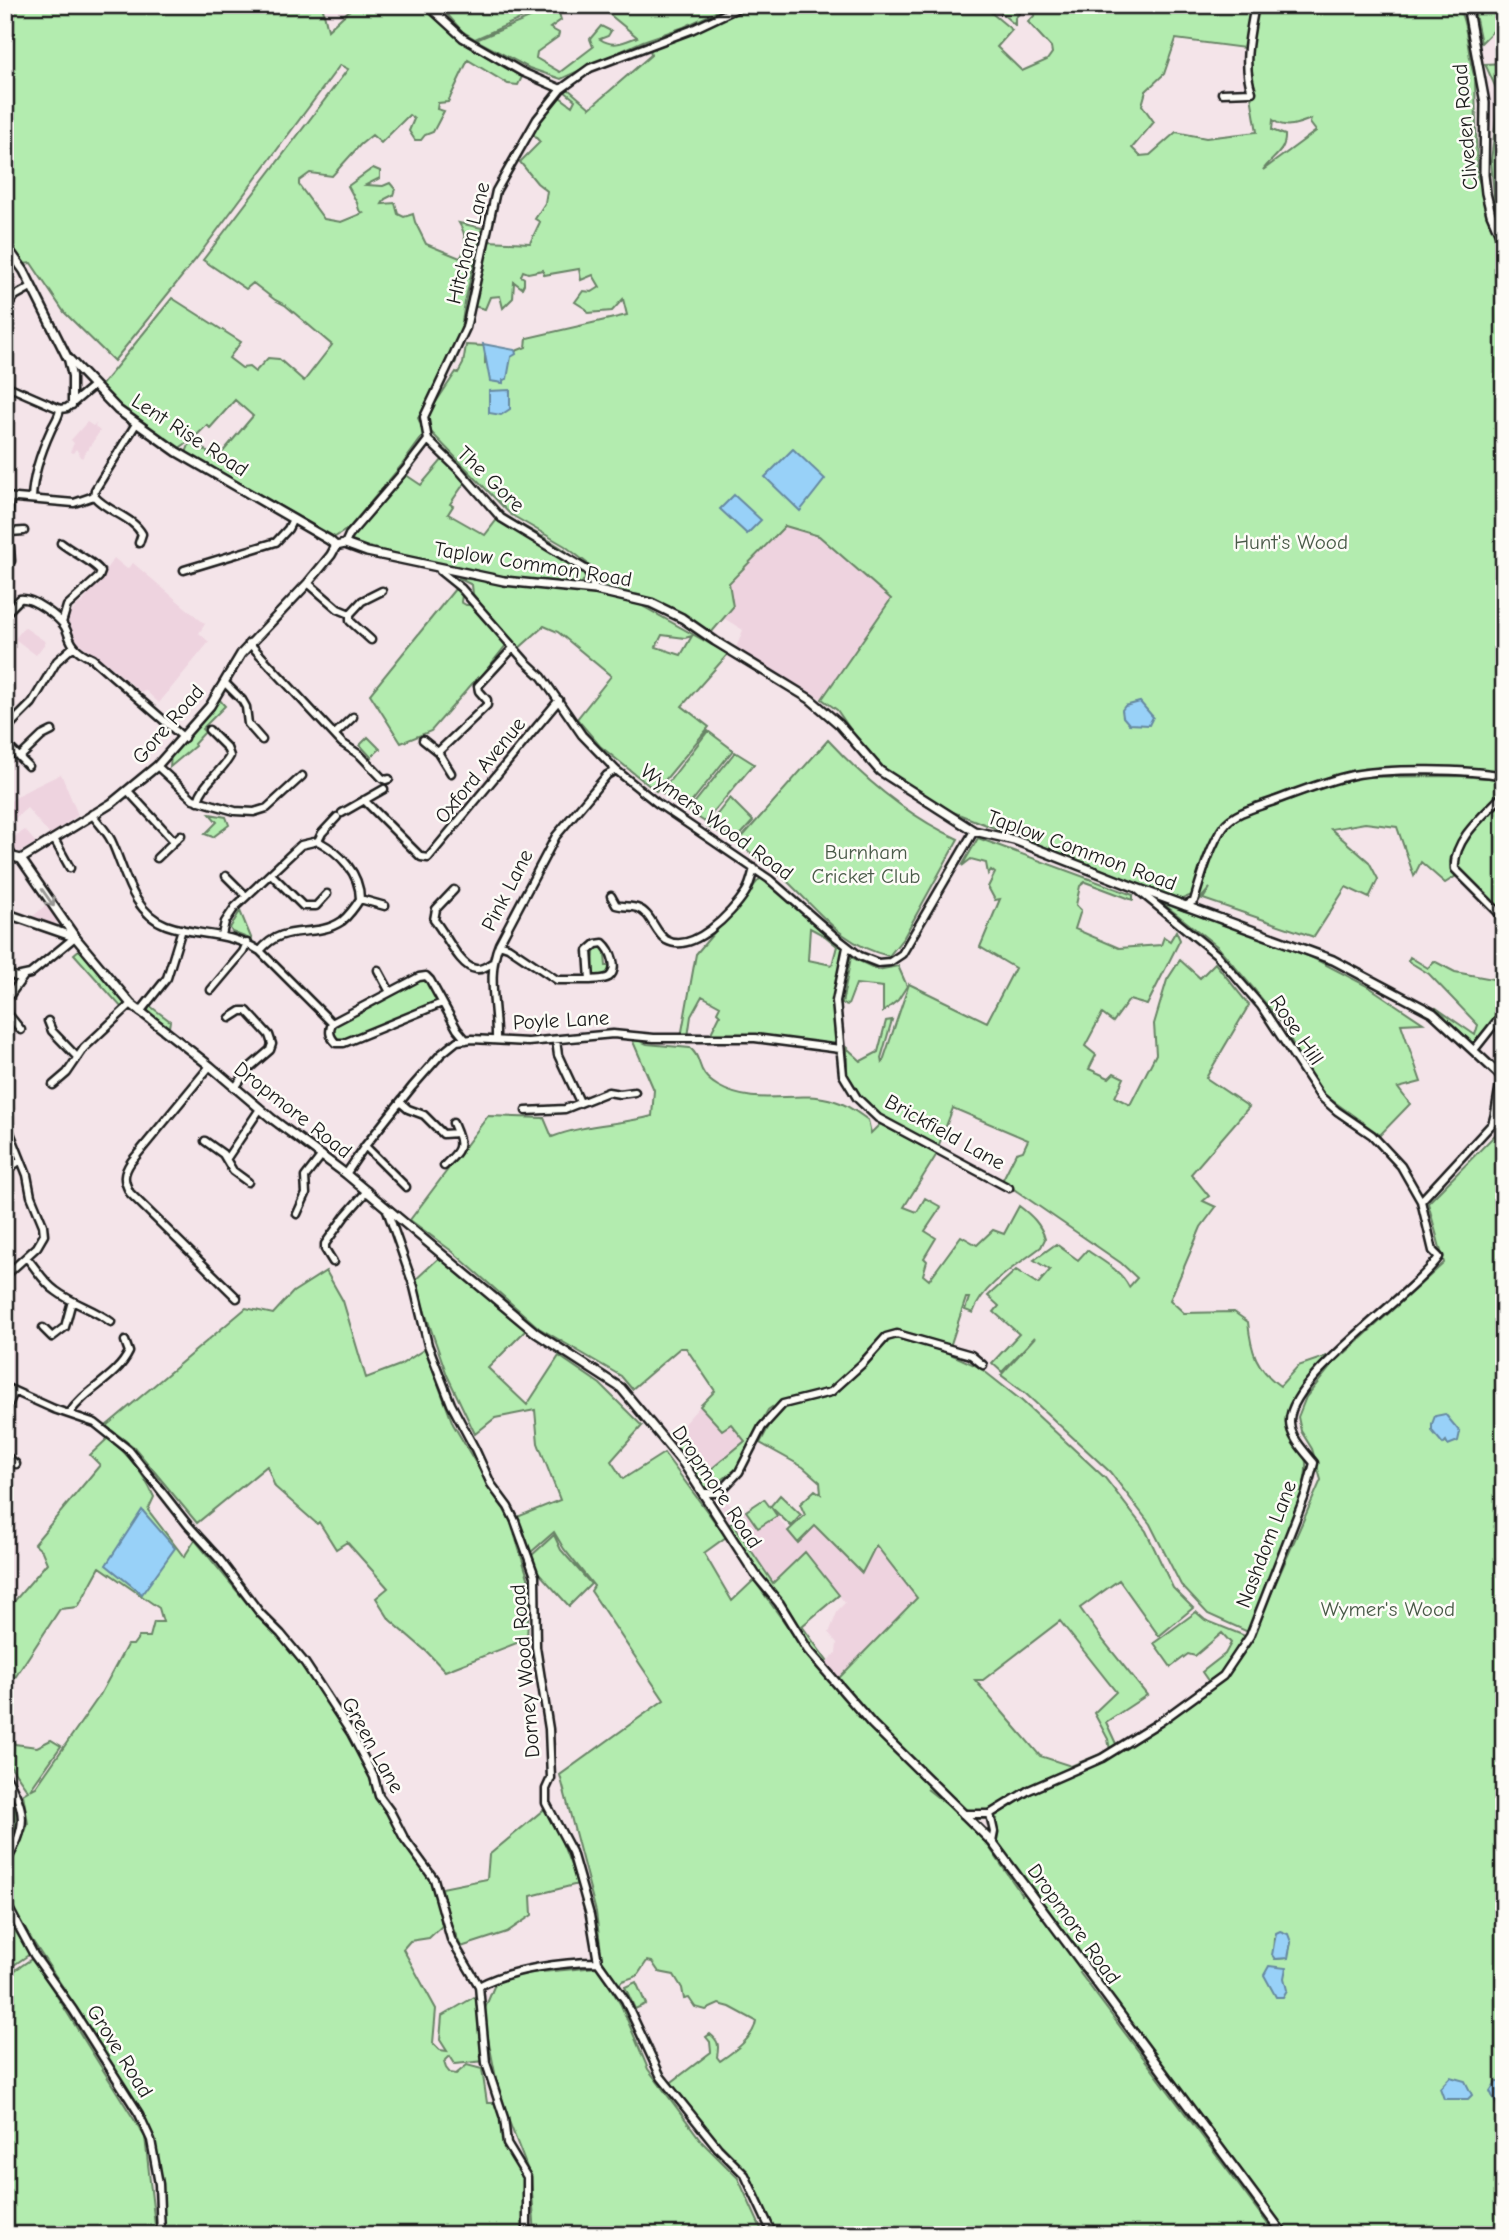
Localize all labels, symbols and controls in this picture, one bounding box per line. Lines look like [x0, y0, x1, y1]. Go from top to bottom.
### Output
street label: Cliveden Road [1448, 63, 1482, 191]
street label: Hitcham Lane [441, 179, 495, 307]
street label: Lent Rise Road [127, 388, 253, 482]
street label: The Gore [452, 441, 530, 517]
park label: Hunt's Wood [1234, 530, 1348, 554]
street label: Taplow Common Road [432, 537, 634, 591]
street label: Gore Road [127, 680, 209, 768]
street label: Oxford Avenue [430, 712, 530, 828]
street label: Wymers Wood Road [636, 759, 798, 885]
street label: Taplow Common Road [984, 805, 1180, 895]
park label: Burnham Cricket Club [812, 840, 920, 888]
street label: Pink Lane [476, 845, 538, 935]
one-way arrow [41, 888, 55, 907]
street label: Rose Hill [1265, 991, 1329, 1069]
street label: Poyle Lane [512, 1005, 610, 1035]
street label: Dropmore Road [229, 1057, 357, 1163]
street label: Brickfield Lane [881, 1089, 1009, 1175]
street label: Dropmore Road [667, 1421, 767, 1553]
street label: Nashdom Lane [1231, 1477, 1301, 1611]
street label: Dorney Wood Road [505, 1583, 545, 1759]
park label: Wymer's Wood [1321, 1597, 1455, 1621]
street label: Green Lane [337, 1693, 409, 1797]
street label: Dropmore Road [1022, 1859, 1126, 1989]
street label: Grove Road [82, 2000, 158, 2102]

